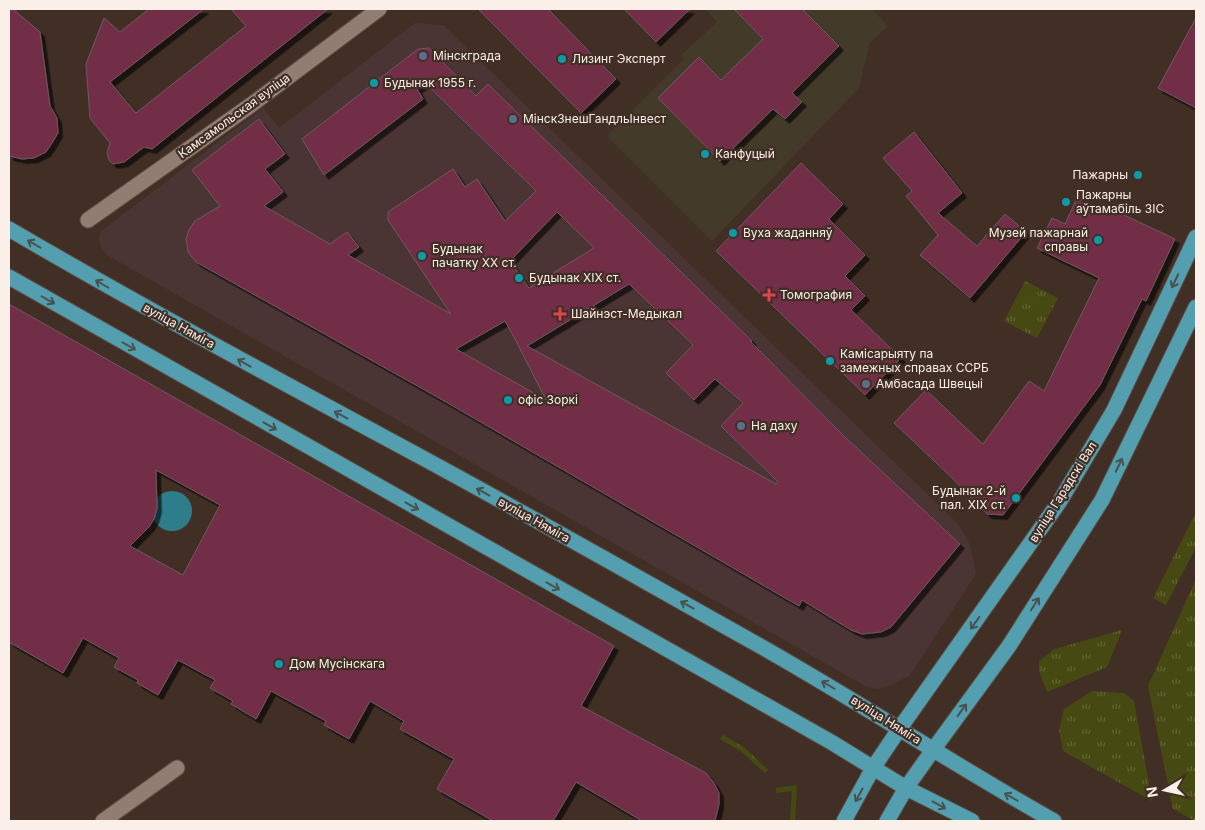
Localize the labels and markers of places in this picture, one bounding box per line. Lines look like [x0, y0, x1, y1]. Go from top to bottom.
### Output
place label: Мінскграда [433, 48, 501, 63]
marker: Мінскграда [417, 50, 429, 62]
place label: Лизинг Эксперт [572, 51, 666, 66]
marker: Лизинг Эксперт [556, 53, 568, 65]
place label: Будынак 1955 г. [384, 75, 476, 90]
marker: Будынак 1955 г. [368, 77, 380, 89]
place label: МінскЗнешГандльІнвест [523, 111, 667, 126]
marker: МінскЗнешГандльІнвест [507, 113, 519, 125]
place label: Канфуцый [715, 146, 775, 161]
marker: Канфуцый [699, 148, 711, 160]
place label: Пажарны [1073, 167, 1128, 182]
marker: Пажарны [1132, 169, 1144, 181]
place label: Пажарны аўтамабіль ЗІС [1076, 187, 1164, 216]
marker: Пажарны аўтамабіль ЗІС [1060, 196, 1072, 208]
place label: Вуха жаданняў [743, 225, 833, 240]
place label: Музей пажарнай справы [989, 225, 1088, 254]
marker: Вуха жаданняў [727, 227, 739, 239]
marker: Музей пажарнай справы [1092, 234, 1104, 246]
place label: Будынак пачатку XX ст. [432, 241, 517, 270]
marker: Будынак пачатку XX ст. [416, 250, 428, 262]
place label: Будынак XIX ст. [529, 270, 621, 285]
marker: Будынак XIX ст. [513, 272, 525, 284]
place label: Томография [780, 287, 852, 302]
marker: Томография [762, 288, 776, 302]
place label: Шайнэст-Медыкал [571, 306, 682, 321]
marker: Шайнэст-Медыкал [553, 307, 567, 321]
place label: Камісарыяту па замежных справах ССРБ [840, 346, 989, 375]
marker: Камісарыяту па замежных справах ССРБ [824, 355, 836, 367]
place label: Амбасада Швецыі [876, 376, 983, 391]
marker: Амбасада Швецыі [860, 378, 872, 390]
place label: офіс Зоркі [518, 392, 578, 407]
marker: офіс Зоркі [502, 394, 514, 406]
place label: На даху [751, 418, 798, 433]
marker: На даху [735, 420, 747, 432]
place label: Будынак 2-й пал. ХІХ ст. [932, 483, 1006, 512]
marker: Будынак 2-й пал. ХІХ ст. [1010, 492, 1022, 504]
place label: Дом Мусінскага [289, 656, 385, 671]
marker: Дом Мусінскага [273, 658, 285, 670]

